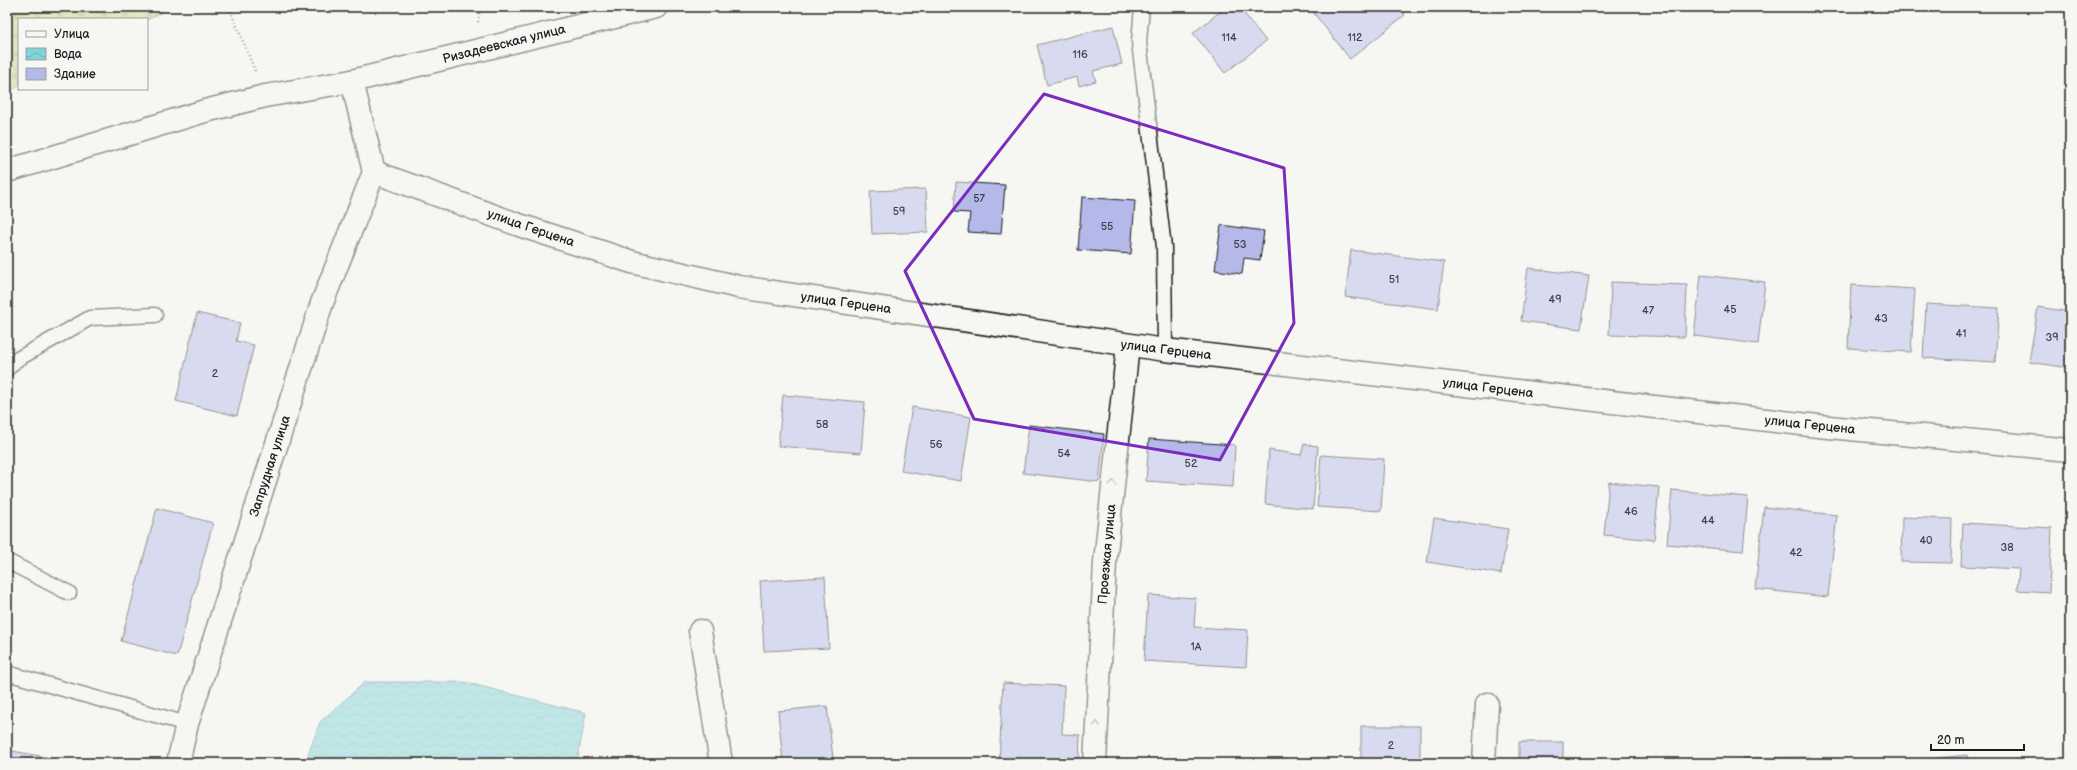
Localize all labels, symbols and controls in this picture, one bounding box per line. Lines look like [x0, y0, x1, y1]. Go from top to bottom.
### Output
legend [18, 18, 148, 90]
street label: Ризадеевская улица [441, 21, 567, 67]
text: Улица [54, 27, 90, 42]
house number: 114 [1221, 31, 1237, 44]
house number: 112 [1347, 31, 1363, 44]
text: Вода [54, 47, 82, 62]
house number: 116 [1072, 48, 1088, 61]
text: Здание [54, 67, 96, 82]
house number: 57 [973, 192, 985, 205]
house number: 59 [893, 205, 905, 218]
street label: улица Герцена [485, 206, 577, 251]
house number: 55 [1101, 220, 1113, 233]
house number: 53 [1233, 238, 1247, 251]
house number: 51 [1389, 273, 1399, 286]
street label: улица Герцена [800, 289, 893, 317]
house number: 49 [1548, 293, 1562, 306]
house number: 45 [1723, 303, 1737, 316]
house number: 47 [1642, 304, 1655, 317]
house number: 43 [1874, 312, 1888, 325]
house number: 41 [1956, 327, 1966, 340]
house number: 39 [2045, 331, 2059, 344]
street label: улица Герцена [1120, 337, 1213, 364]
house number: 2 [212, 367, 219, 380]
street label: улица Герцена [1442, 375, 1535, 402]
street label: улица Герцена [1764, 412, 1856, 438]
street label: Запрудная улица [246, 413, 294, 519]
house number: 58 [816, 418, 828, 431]
house number: 56 [929, 438, 943, 451]
house number: 54 [1057, 447, 1071, 460]
house number: 52 [1185, 457, 1198, 470]
one-way arrow [1109, 480, 1118, 486]
street label: Проезжая улица [1095, 503, 1119, 605]
house number: 46 [1624, 505, 1638, 518]
house number: 44 [1701, 514, 1715, 527]
house number: 40 [1919, 534, 1933, 547]
house number: 38 [2000, 541, 2014, 554]
house number: 42 [1789, 546, 1803, 559]
house number: 1А [1191, 640, 1202, 653]
one-way arrow [1093, 721, 1102, 727]
scale bar [1931, 726, 2024, 752]
text: 20 m [1937, 733, 1964, 748]
house number: 2 [1388, 739, 1395, 752]

